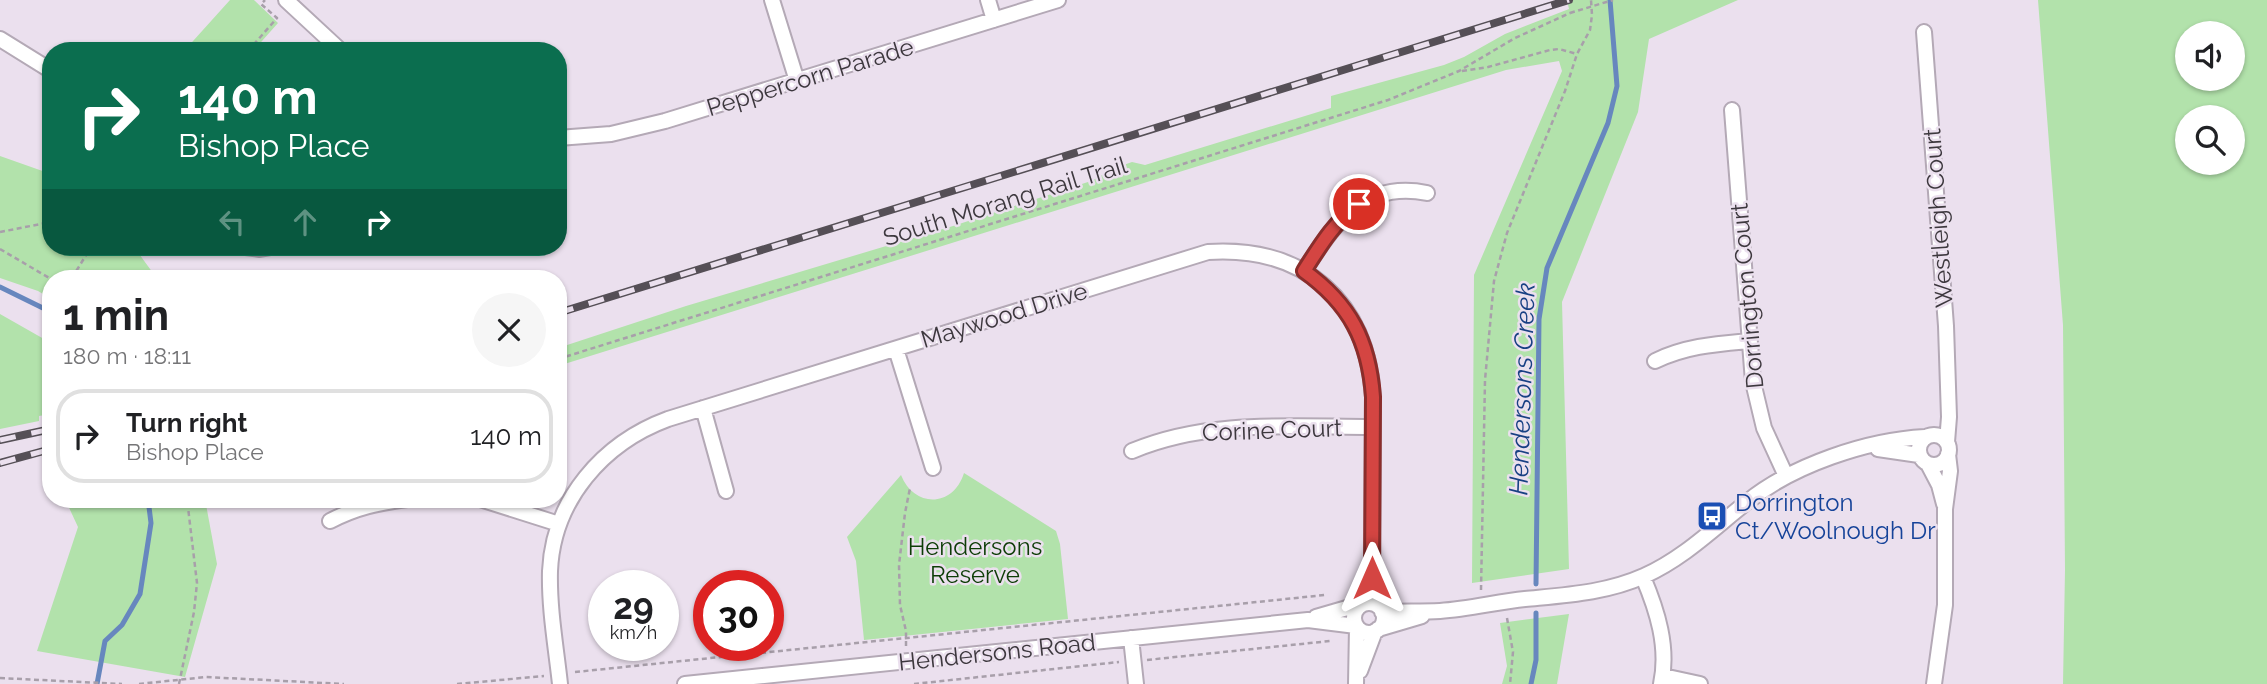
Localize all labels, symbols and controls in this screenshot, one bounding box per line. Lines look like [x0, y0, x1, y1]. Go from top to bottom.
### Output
map controls [2175, 21, 2245, 175]
button: sound [2175, 21, 2245, 91]
street label: Peppercorn Parade [703, 32, 917, 122]
text: 140 m [178, 68, 318, 125]
icon: right [63, 70, 154, 161]
button: search [2175, 105, 2245, 175]
text: Bishop Place [178, 127, 370, 164]
street label: Westleigh Court [1917, 127, 1959, 309]
street label: South Morang Rail Trail [880, 150, 1131, 252]
pin [1329, 174, 1389, 234]
icon: arrive [1340, 185, 1378, 223]
street label: Dorrington Court [1724, 202, 1770, 390]
icon: left [213, 203, 251, 241]
icon: ahead [286, 203, 324, 241]
icon: right [359, 203, 397, 241]
street label: Maywood Drive [917, 276, 1091, 354]
water label: Hendersons Creek [1503, 282, 1541, 496]
text: 1 min [63, 291, 169, 340]
button: close [472, 293, 546, 367]
text: 180 m · 18:11 [63, 342, 191, 369]
text: Turn right [126, 408, 247, 438]
street label: Corine Court [1201, 413, 1343, 447]
icon: right [67, 417, 105, 455]
text: 140 m [470, 421, 542, 451]
text: Bishop Place [126, 438, 264, 465]
place label: Dorrington Ct/Woolnough Dr [1735, 488, 1936, 545]
bus stop icon: Dorrington Ct/Woolnough Dr [1695, 499, 1729, 533]
park label: Hendersons Reserve [908, 532, 1042, 589]
position arrow [1335, 541, 1409, 615]
speed limit sign: 30 [693, 570, 784, 661]
text: 29 [613, 586, 654, 627]
text: km/h [610, 622, 657, 643]
street label: Hendersons Road [897, 627, 1097, 677]

